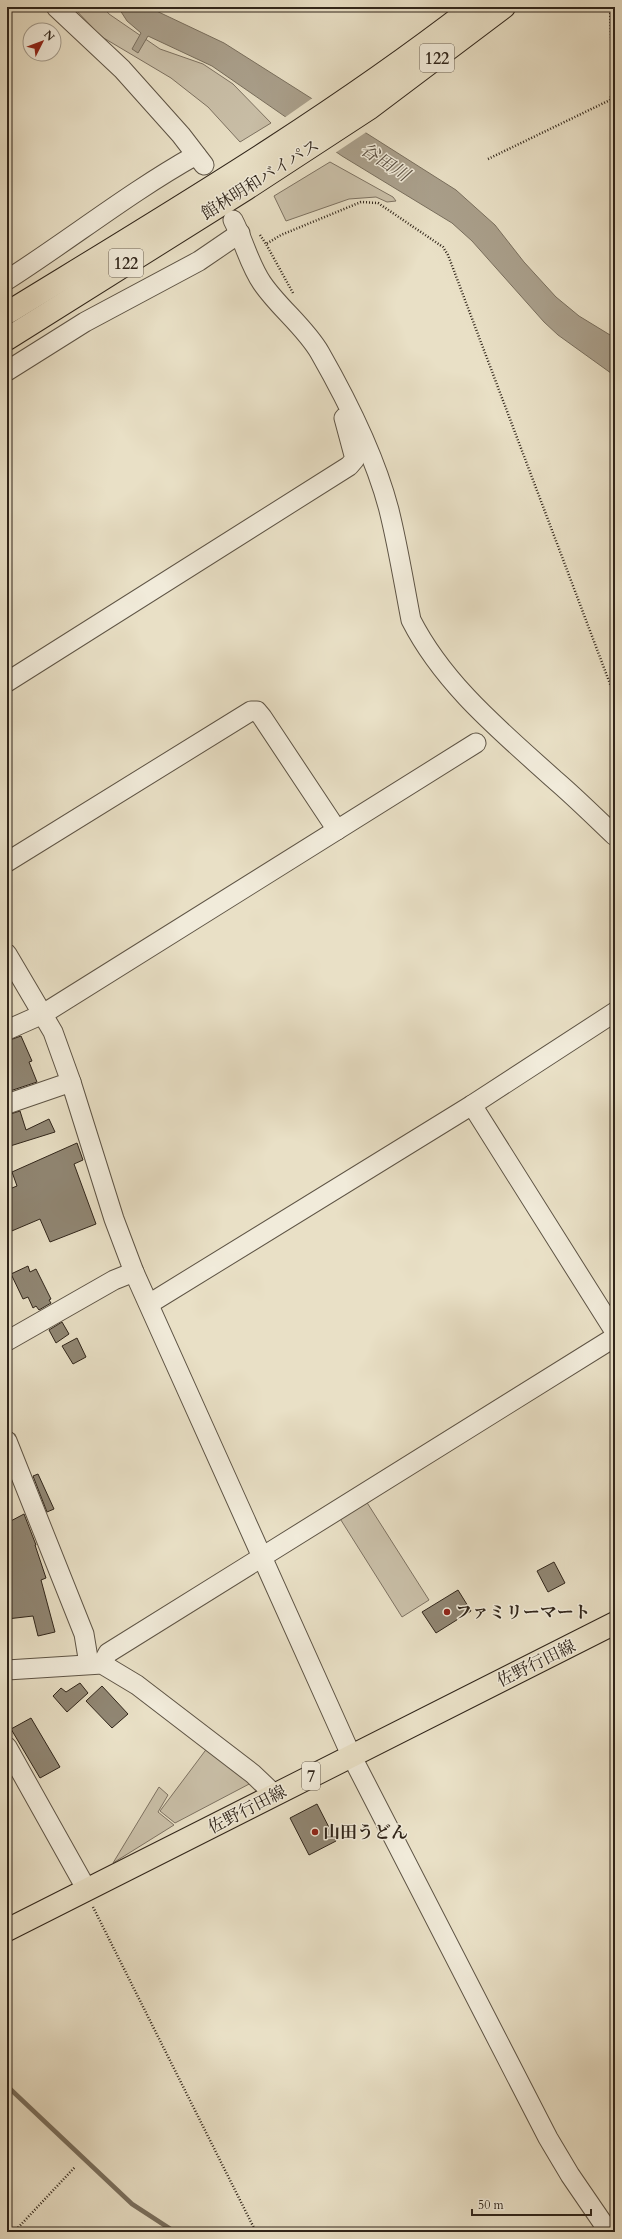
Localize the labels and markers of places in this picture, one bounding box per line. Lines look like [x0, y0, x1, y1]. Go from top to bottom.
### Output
place label: ファミリーマート [455, 1601, 591, 1624]
marker: ファミリーマート [442, 1607, 452, 1617]
place label: 山田うどん [323, 1821, 408, 1844]
marker: 山田うどん [310, 1827, 320, 1837]

